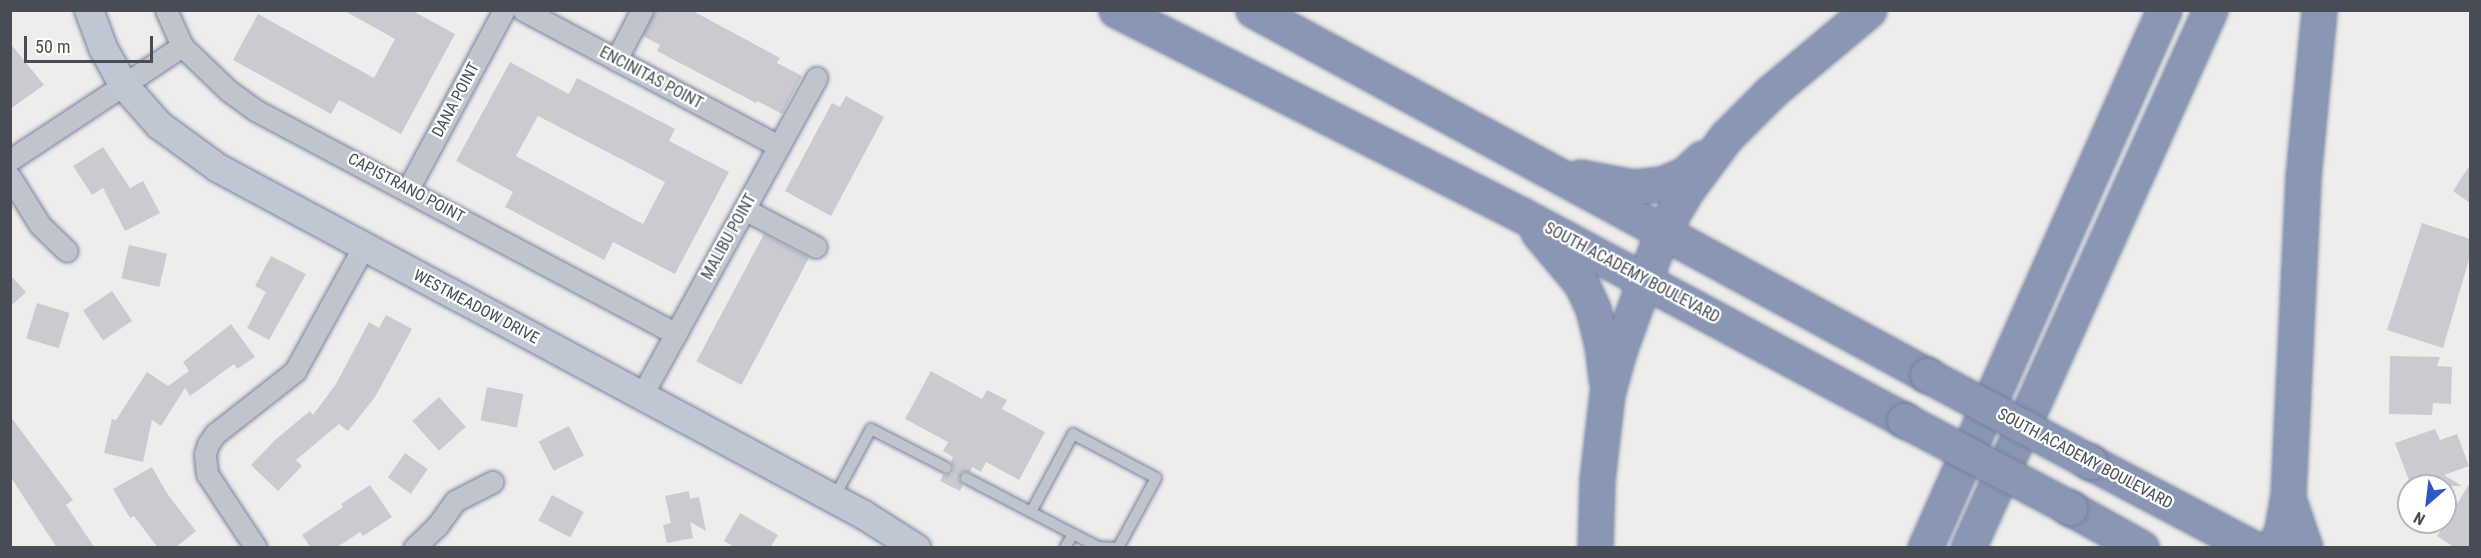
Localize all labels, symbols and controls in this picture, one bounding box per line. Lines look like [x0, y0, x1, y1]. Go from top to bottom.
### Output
scale bar [27, 24, 156, 62]
text: 50 m [35, 36, 70, 57]
street label: ENCINITAS POINT [596, 43, 706, 113]
street label: DANA POINT [428, 59, 484, 141]
street label: CAPISTRANO POINT [344, 149, 468, 227]
street label: MALIBU POINT [698, 191, 760, 283]
street label: SOUTH ACADEMY BOULEVARD [1541, 219, 1723, 327]
street label: WESTMEADOW DRIVE [410, 266, 542, 348]
street label: SOUTH ACADEMY BOULEVARD [1994, 405, 2176, 513]
north arrow [2397, 474, 2457, 534]
text: N [2410, 508, 2428, 529]

